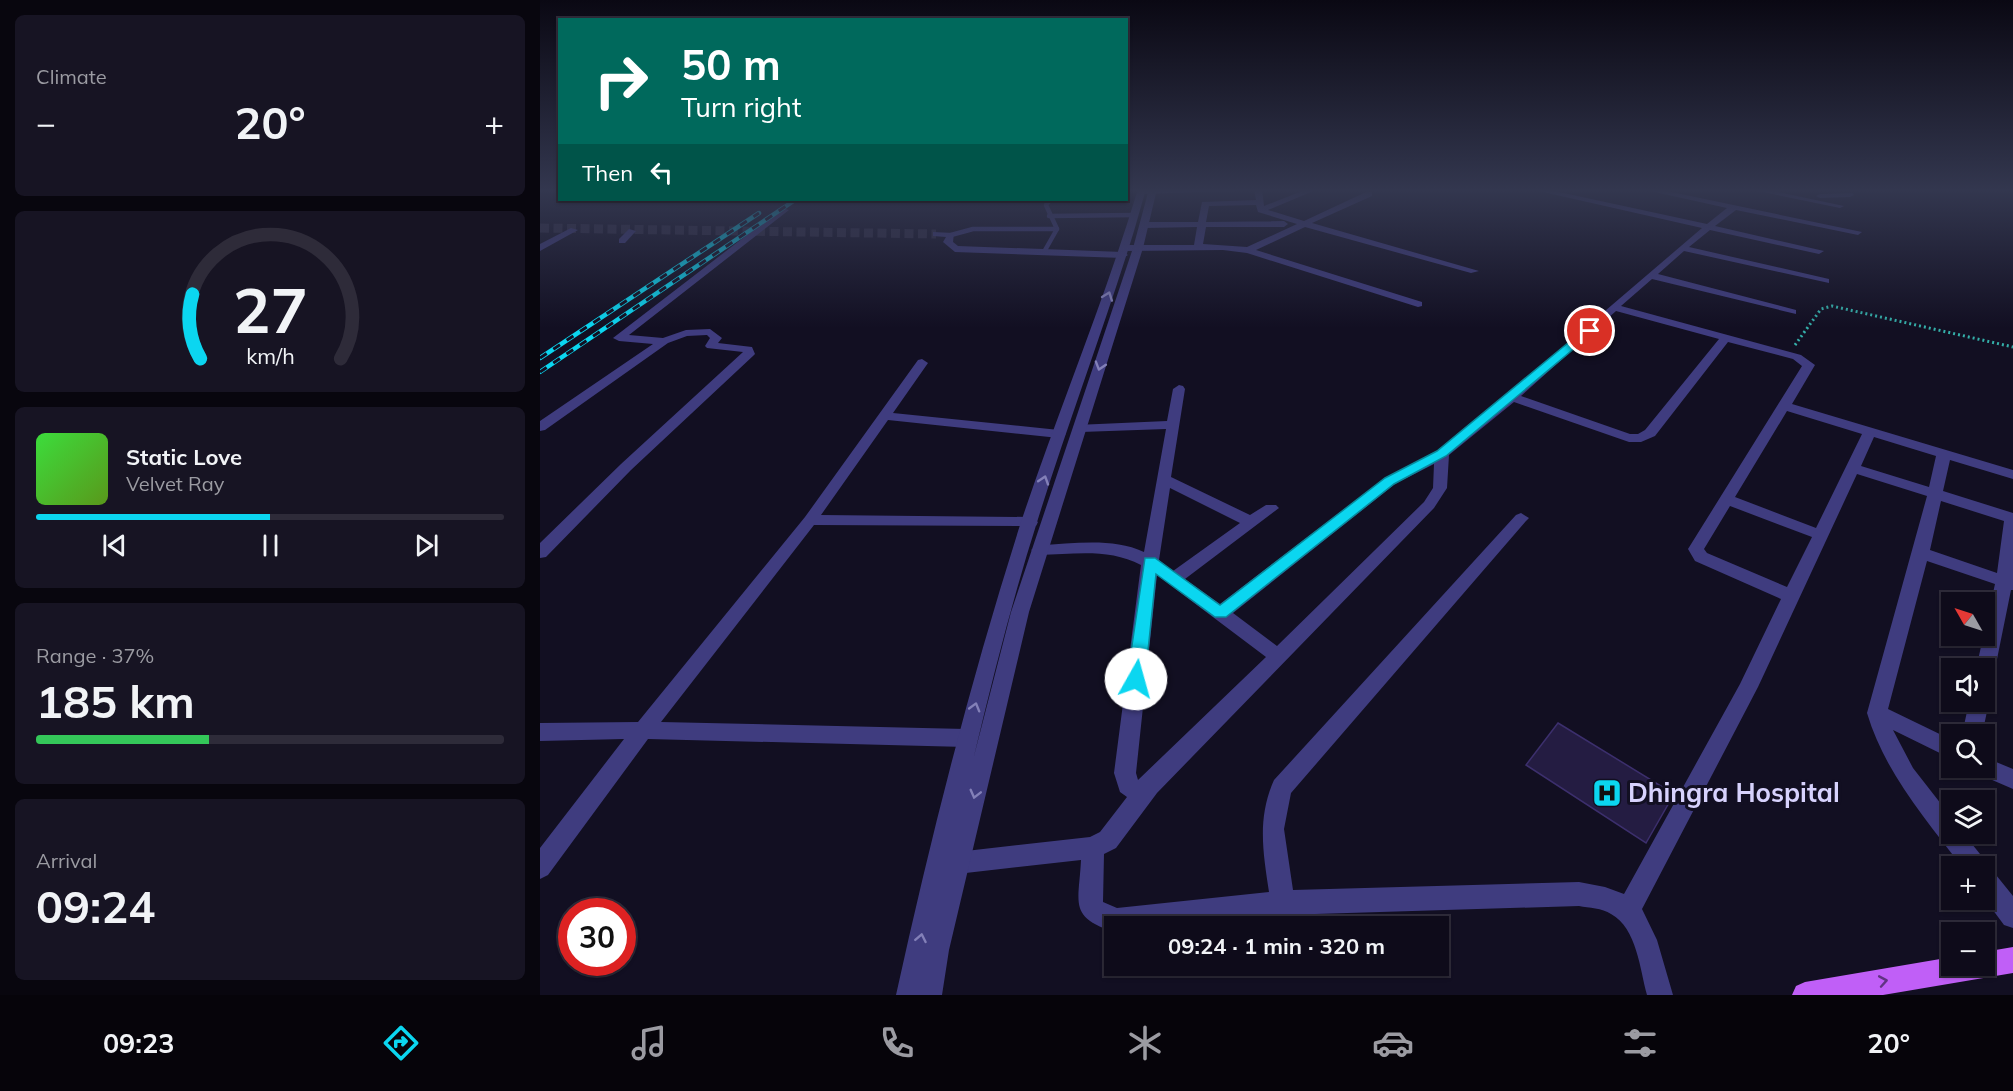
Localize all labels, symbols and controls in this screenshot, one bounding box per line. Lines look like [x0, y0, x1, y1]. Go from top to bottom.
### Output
text: 50 m [681, 38, 781, 91]
icon: right [582, 42, 660, 120]
text: Climate [36, 64, 107, 89]
text: Turn right [681, 90, 801, 124]
text: 20° [234, 94, 306, 150]
text: − [36, 102, 56, 143]
text: + [484, 102, 504, 143]
icon: left [645, 156, 678, 189]
text: Then [582, 159, 633, 187]
text: 27 [233, 270, 307, 349]
one-way arrow [1100, 291, 1113, 302]
pin [1564, 305, 1615, 356]
icon: arrive [1573, 314, 1606, 347]
text: km/h [246, 342, 294, 369]
one-way arrow [1095, 360, 1107, 371]
text: Static Love [126, 443, 242, 471]
text: Velvet Ray [126, 471, 224, 496]
one-way arrow [1036, 475, 1049, 486]
icon: previous [98, 529, 131, 562]
icon: pause [254, 529, 287, 562]
icon: next [410, 529, 443, 562]
north arrow [1941, 592, 1995, 646]
map controls [1941, 592, 1995, 976]
text: Range · 37% [36, 643, 154, 668]
position arrow [1104, 647, 1168, 711]
button: sound [1941, 658, 1995, 712]
text: 185 km [36, 673, 195, 729]
one-way arrow [968, 702, 980, 713]
button: search [1941, 724, 1995, 778]
place label: Dhingra Hospital [1628, 776, 1840, 809]
hospital icon: Dhingra Hospital [1591, 777, 1623, 809]
one-way arrow [969, 789, 982, 799]
button: layers [1941, 790, 1995, 844]
text: Arrival [36, 848, 97, 873]
button: + [1941, 856, 1995, 910]
text: 09:24 [36, 878, 155, 934]
speed limit sign: 30 [558, 898, 636, 976]
button: − [1941, 922, 1995, 976]
text: 09:24 · 1 min · 320 m [1168, 932, 1385, 960]
one-way arrow [914, 933, 927, 943]
one-way arrow [1878, 975, 1888, 988]
icon: directions [380, 1022, 422, 1064]
icon: music [628, 1022, 670, 1064]
icon: phone [876, 1022, 918, 1064]
icon: climate [1124, 1022, 1166, 1064]
icon: car [1372, 1022, 1414, 1064]
icon: filters [1619, 1022, 1661, 1064]
text: 09:23 [103, 1026, 174, 1060]
text: 20° [1867, 1026, 1910, 1060]

